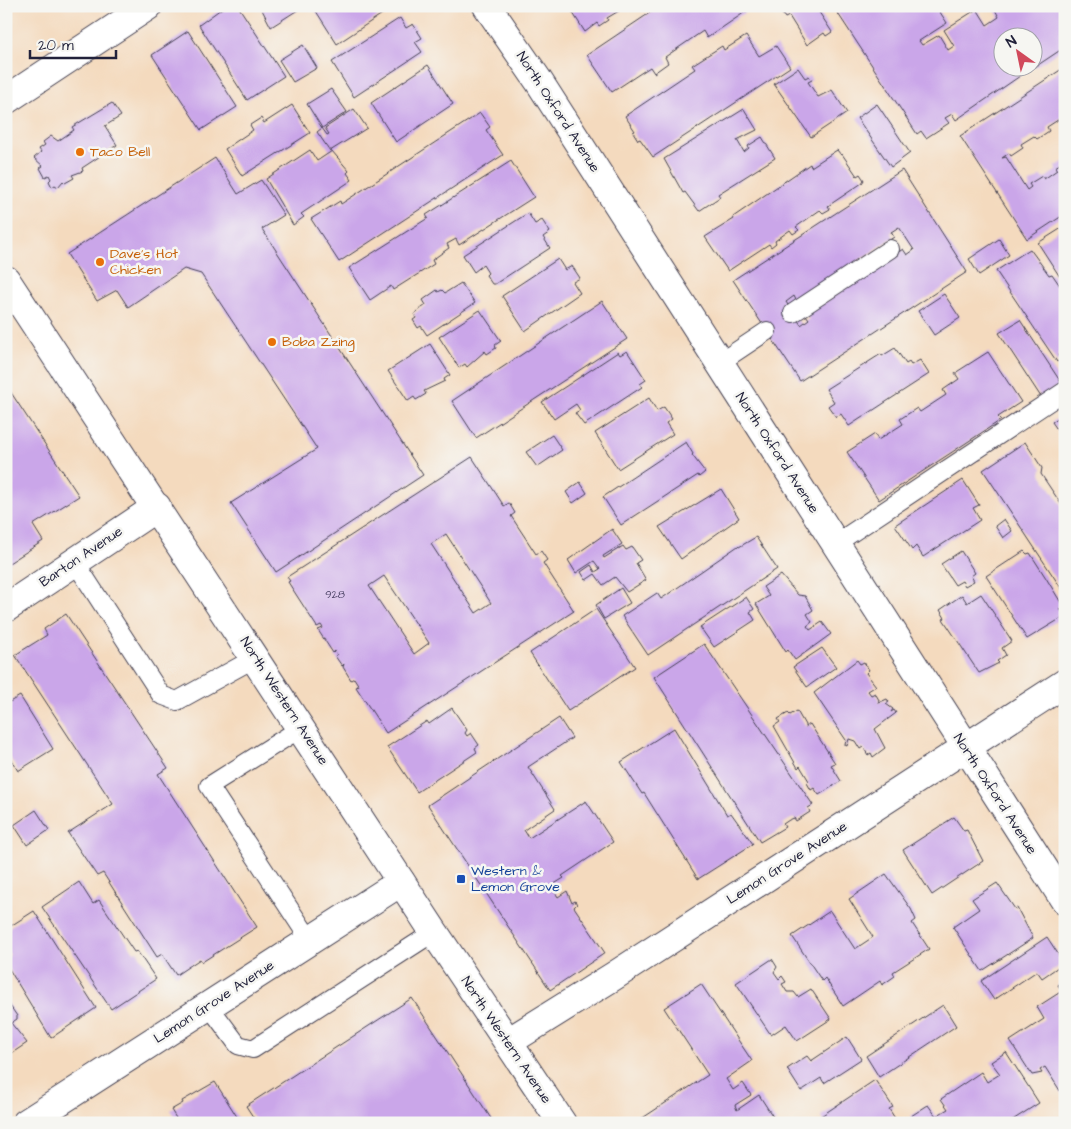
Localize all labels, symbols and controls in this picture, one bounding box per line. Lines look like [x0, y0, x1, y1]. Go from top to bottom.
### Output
scale bar [30, 28, 116, 60]
north arrow [994, 28, 1044, 78]
text: N [1002, 31, 1021, 53]
text: 20 m [38, 35, 74, 56]
street label: North Oxford Avenue [511, 48, 605, 177]
place label: Taco Bell [90, 142, 150, 162]
marker: Taco Bell [74, 146, 86, 158]
place label: Dave's Hot Chicken [110, 244, 178, 280]
marker: Dave's Hot Chicken [94, 256, 106, 268]
place label: Boba Zzing [282, 332, 355, 352]
marker: Boba Zzing [266, 336, 278, 348]
street label: North Oxford Avenue [730, 389, 824, 518]
street label: Barton Avenue [35, 522, 127, 592]
house number: 928 [325, 587, 345, 602]
street label: North Western Avenue [235, 633, 333, 769]
street label: North Oxford Avenue [948, 730, 1042, 859]
street label: Lemon Grove Avenue [723, 816, 851, 909]
place label: Western & Lemon Grove [471, 861, 560, 897]
marker: Western & Lemon Grove [455, 873, 467, 885]
street label: Lemon Grove Avenue [150, 955, 278, 1048]
street label: North Western Avenue [456, 972, 556, 1108]

